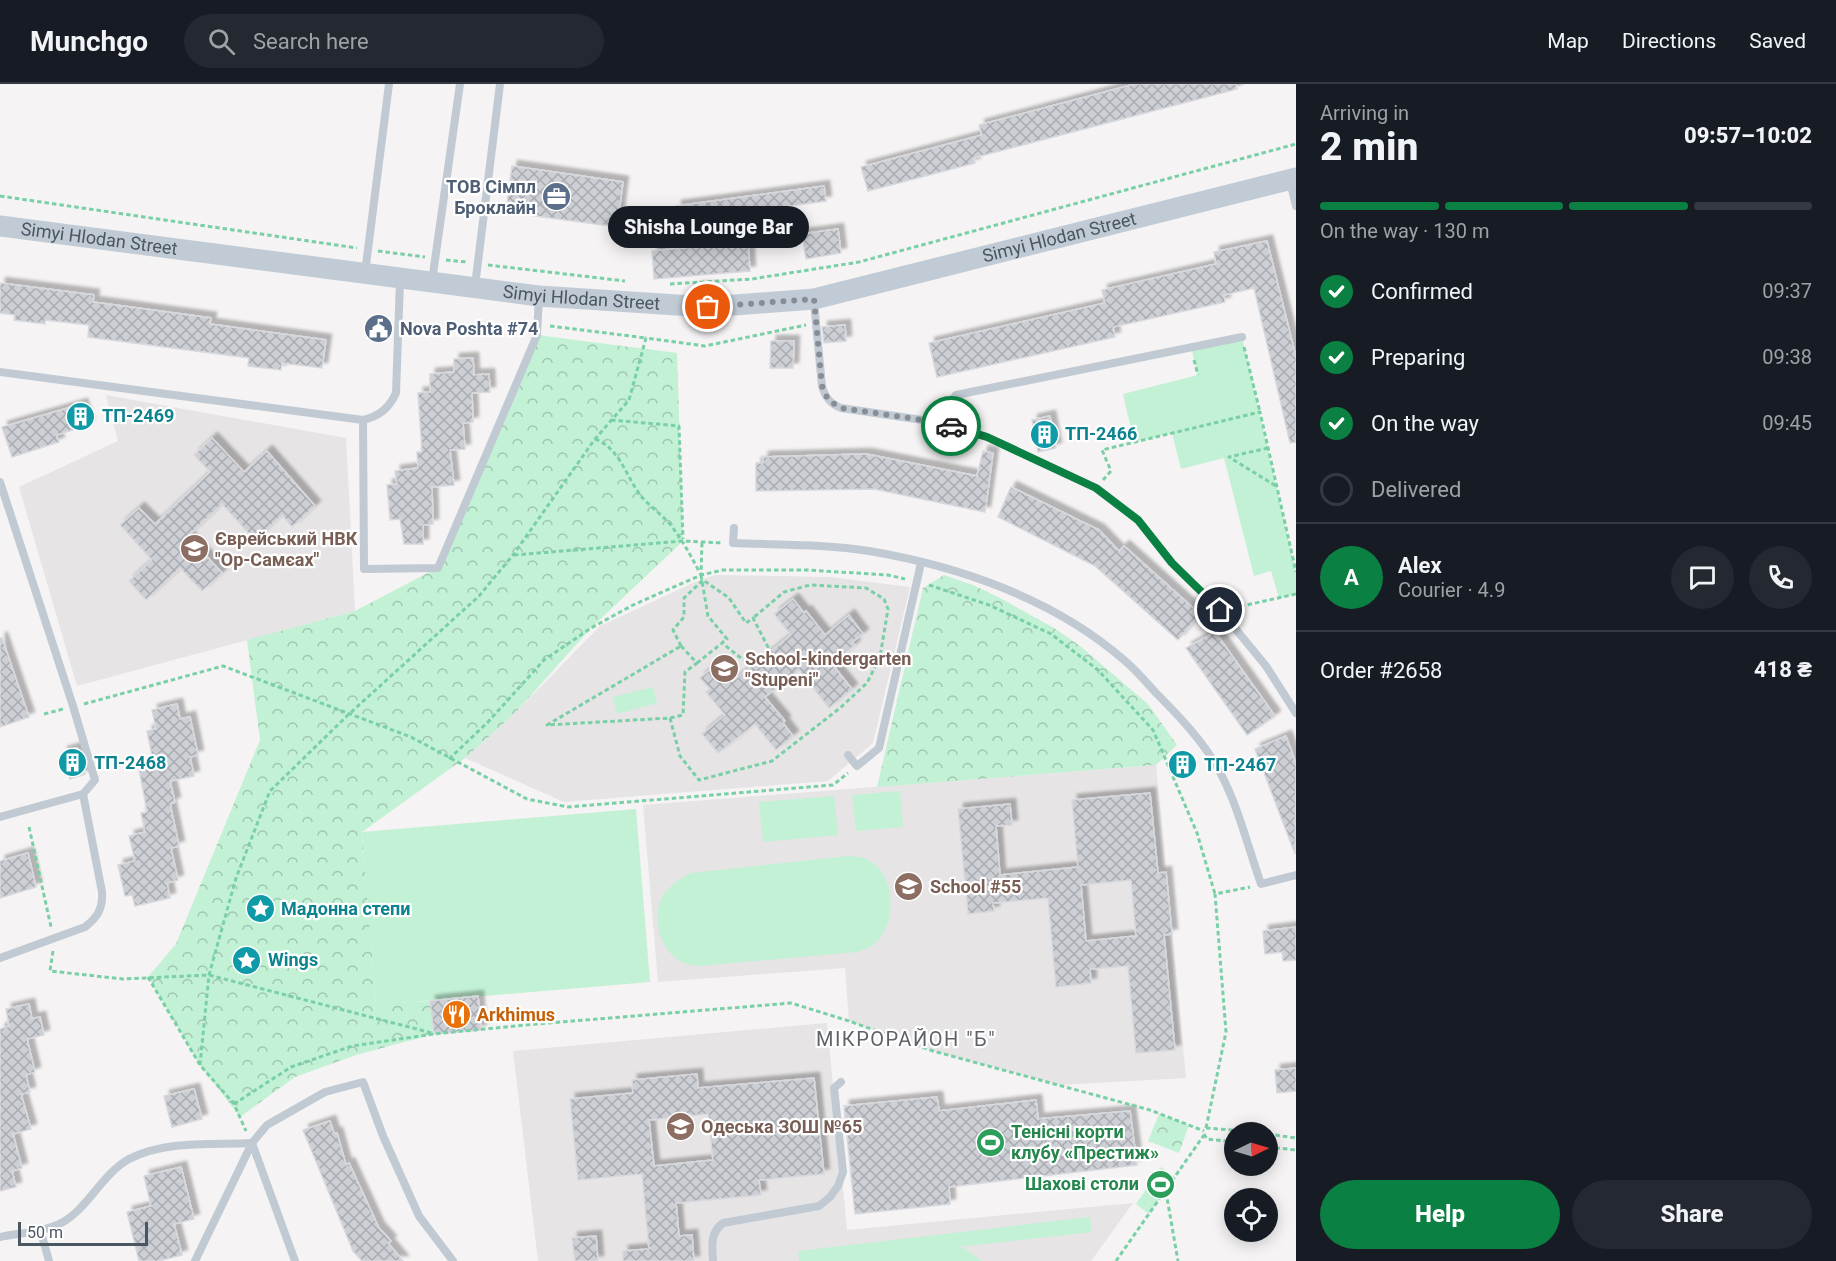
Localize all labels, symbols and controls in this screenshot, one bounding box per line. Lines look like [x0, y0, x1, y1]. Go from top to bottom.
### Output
search box [184, 14, 604, 68]
text: Munchgo [30, 25, 148, 58]
icon: search [205, 25, 238, 58]
text: Search here [253, 29, 369, 54]
text: Map [1547, 29, 1589, 53]
text: Directions [1622, 29, 1716, 53]
text: Saved [1749, 29, 1806, 53]
text: Arriving in [1320, 101, 1409, 125]
text: 09:57–10:02 [1684, 123, 1812, 148]
text: 2 min [1320, 124, 1418, 170]
place label: ТОВ Сімпл Броклайн [446, 176, 536, 218]
office icon: ТОВ Сімпл Броклайн [541, 181, 573, 213]
callout: Shisha Lounge Bar [608, 205, 808, 247]
street label: Simyi Hlodan Street [980, 208, 1138, 266]
text: Shisha Lounge Bar [624, 215, 793, 239]
street label: Simyi Hlodan Street [20, 218, 179, 259]
text: On the way · 130 m [1320, 219, 1489, 243]
icon: check [1320, 275, 1353, 308]
text: Confirmed [1371, 279, 1473, 304]
text: 09:37 [1762, 279, 1812, 303]
street label: Simyi Hlodan Street [502, 280, 661, 314]
pin [682, 281, 733, 332]
icon: bag [691, 290, 724, 323]
public building icon: Nova Poshta #74 [363, 313, 395, 345]
place label: Nova Poshta #74 [400, 318, 538, 339]
icon: check [1320, 341, 1353, 374]
text: Preparing [1371, 345, 1465, 370]
text: 09:38 [1762, 345, 1812, 369]
courier [921, 396, 981, 456]
building icon: ТП-2469 [65, 400, 97, 432]
place label: ТП-2469 [102, 405, 174, 426]
icon: check [1320, 407, 1353, 440]
icon: car [935, 410, 968, 443]
text: On the way [1371, 411, 1479, 436]
text: 09:45 [1762, 411, 1812, 435]
building icon: ТП-2466 [1028, 418, 1060, 450]
place label: ТП-2466 [1065, 423, 1137, 444]
text: Delivered [1371, 477, 1461, 502]
place label: Єврейський НВК "Ор-Самєах" [215, 528, 358, 570]
school or university icon: Єврейський НВК "Ор-Самєах" [178, 533, 210, 565]
button: chat [1671, 546, 1734, 609]
button: phone [1749, 546, 1812, 609]
text: Alex [1398, 553, 1442, 578]
text: A [1344, 565, 1359, 590]
text: Courier · 4.9 [1398, 578, 1505, 602]
pin [1194, 584, 1245, 635]
icon: home [1203, 593, 1236, 626]
place label: School-kindergarten "Stupeni" [745, 648, 911, 690]
school or university icon: School-kindergarten "Stupeni" [708, 653, 740, 685]
text: 418 ₴ [1754, 657, 1812, 682]
text: Order #2658 [1320, 658, 1442, 683]
building icon: ТП-2468 [57, 747, 89, 779]
building icon: ТП-2467 [1167, 749, 1199, 781]
place label: ТП-2468 [94, 752, 166, 773]
place label: ТП-2467 [1204, 754, 1276, 775]
school or university icon: School #55 [893, 871, 925, 903]
place label: School #55 [930, 876, 1021, 897]
place icon: Мадонна степи [244, 893, 276, 925]
place label: Мадонна степи [281, 898, 410, 919]
place icon: Wings [231, 944, 263, 976]
place label: Wings [268, 949, 318, 970]
restaurant icon: Arkhimus [440, 999, 472, 1031]
place label: Arkhimus [477, 1004, 555, 1025]
district label: МІКРОРАЙОН "Б" [816, 1027, 996, 1051]
school or university icon: Одеська ЗОШ №65 [664, 1111, 696, 1143]
place label: Одеська ЗОШ №65 [701, 1116, 862, 1137]
place label: Тенісні корти клубу «Престиж» [1011, 1121, 1159, 1163]
north arrow [1224, 1122, 1278, 1176]
map controls [1224, 1122, 1278, 1242]
sports icon: Тенісні корти клубу «Престиж» [974, 1126, 1006, 1158]
sports icon: Шахові столи [1144, 1168, 1176, 1200]
place label: Шахові столи [1025, 1173, 1139, 1194]
button: Help [1320, 1180, 1560, 1249]
button: Share [1572, 1180, 1812, 1249]
button: locate [1224, 1188, 1278, 1242]
scale bar [18, 1219, 148, 1246]
text: 50 m [27, 1223, 63, 1242]

